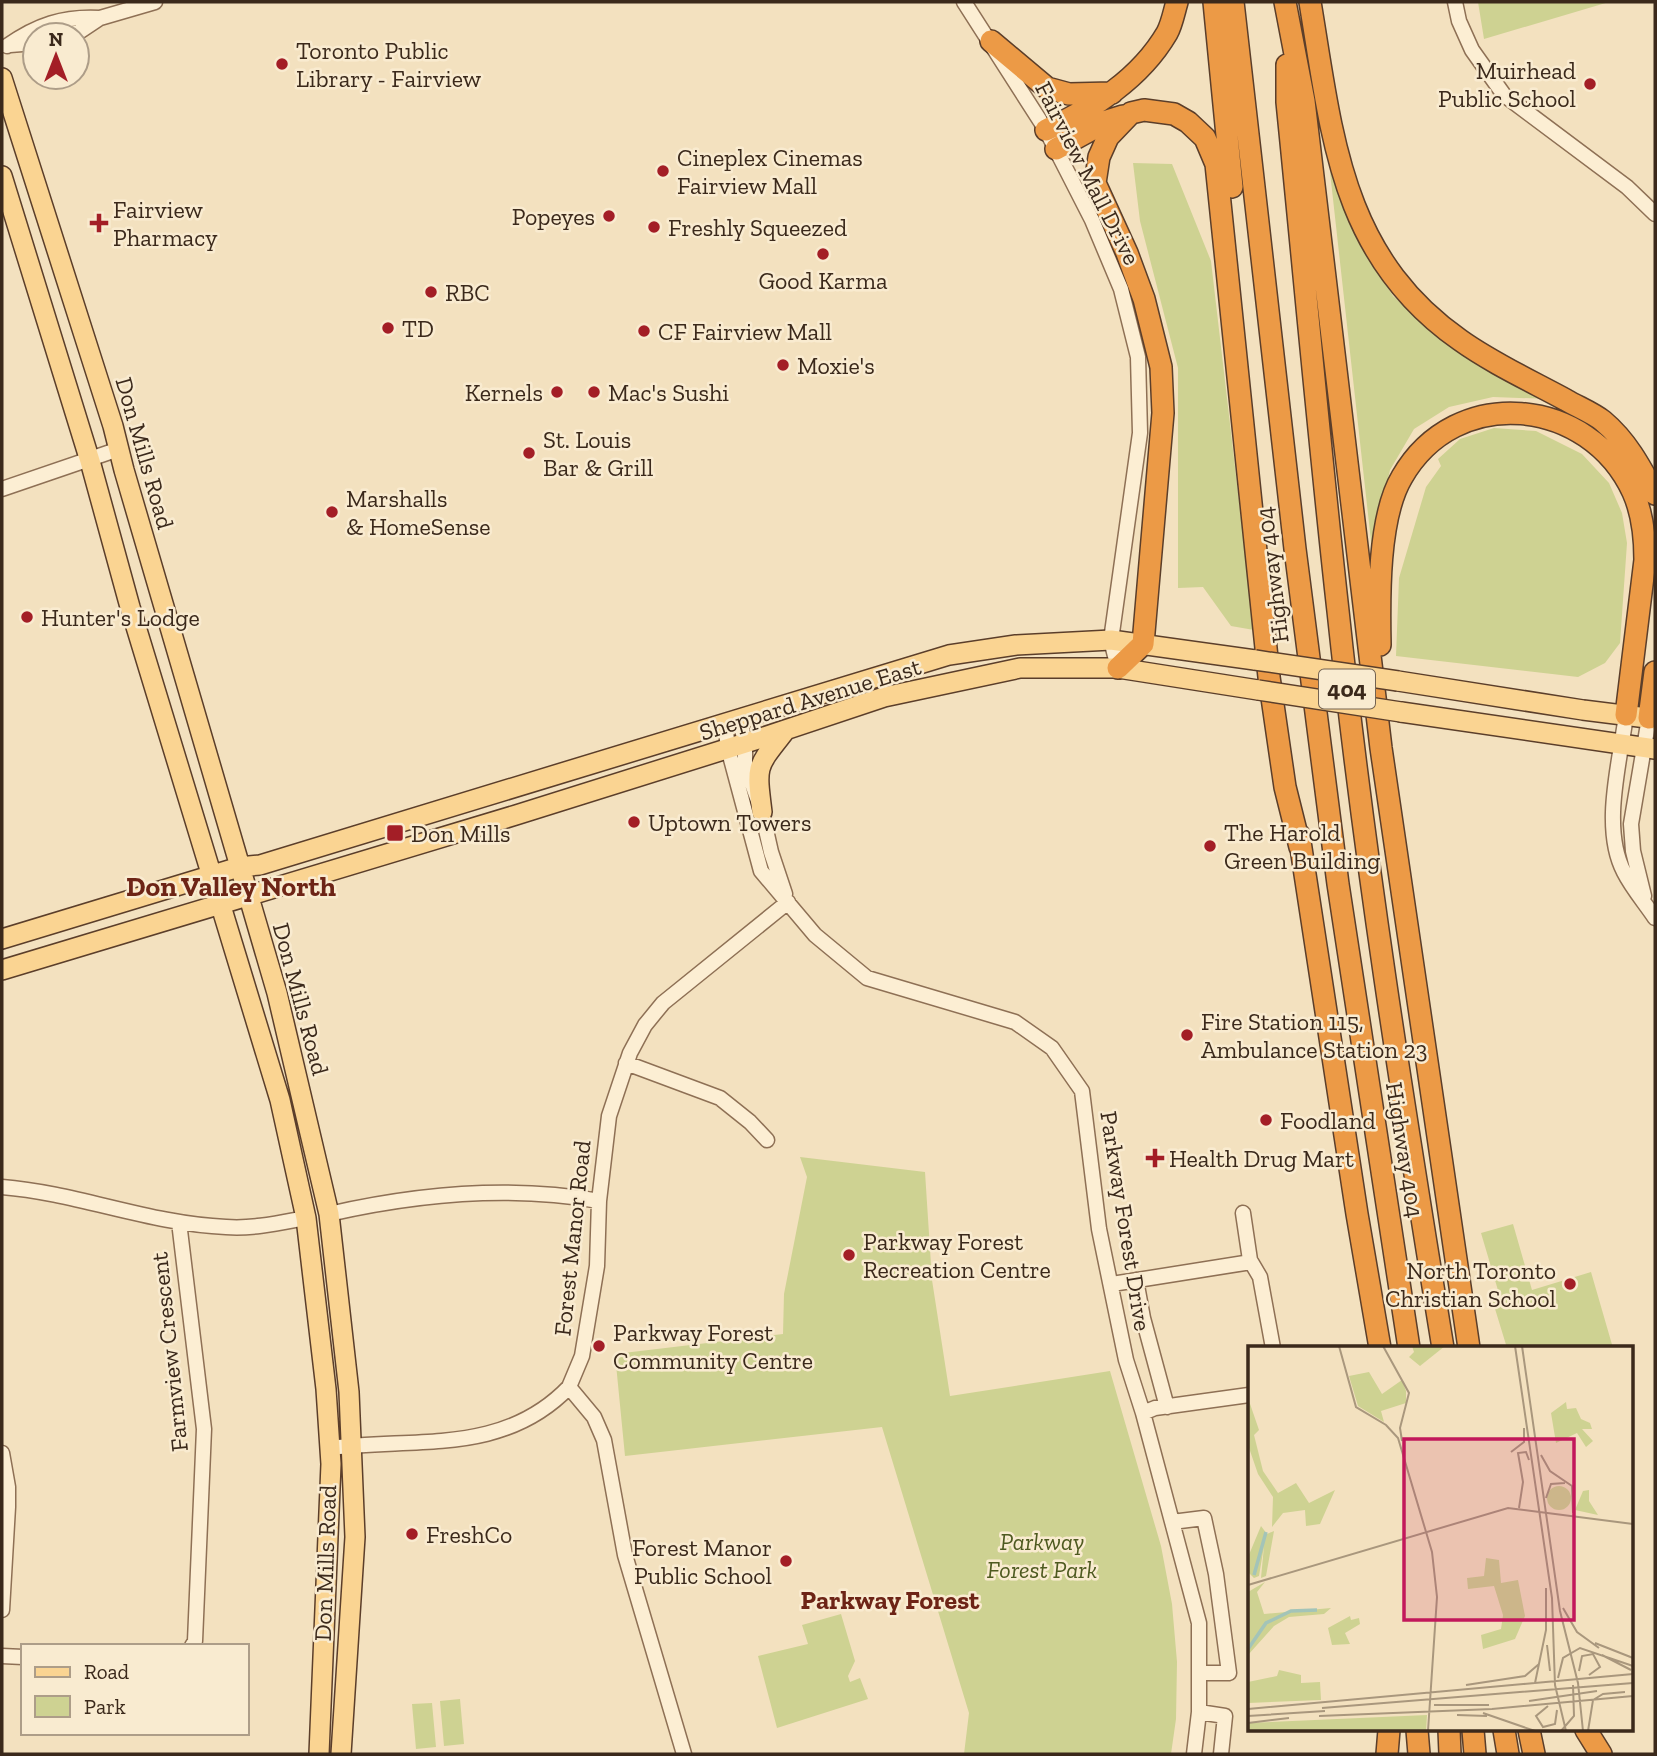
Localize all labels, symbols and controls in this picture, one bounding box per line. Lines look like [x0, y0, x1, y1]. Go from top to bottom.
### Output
north arrow [21, 21, 91, 91]
text: N [49, 28, 63, 51]
place label: Toronto Public Library - Fairview [296, 36, 482, 93]
marker: Toronto Public Library - Fairview [274, 56, 290, 72]
place label: Muirhead Public School [1438, 56, 1576, 113]
street label: Fairview Mall Drive [1029, 76, 1147, 270]
marker: Muirhead Public School [1582, 76, 1598, 92]
place label: Cineplex Cinemas Fairview Mall [677, 143, 863, 200]
marker: Cineplex Cinemas Fairview Mall [655, 163, 671, 179]
place label: Fairview Pharmacy [113, 195, 218, 252]
place label: Popeyes [512, 202, 595, 231]
marker: Popeyes [601, 208, 617, 224]
place label: Freshly Squeezed [668, 213, 847, 242]
marker: Fairview Pharmacy [91, 215, 107, 231]
marker: Freshly Squeezed [646, 219, 662, 235]
marker: Good Karma [815, 246, 831, 262]
place label: Good Karma [758, 266, 888, 295]
place label: RBC [445, 278, 490, 307]
marker: RBC [423, 284, 439, 300]
place label: TD [402, 314, 434, 343]
place label: CF Fairview Mall [658, 317, 832, 346]
marker: TD [380, 320, 396, 336]
marker: CF Fairview Mall [636, 323, 652, 339]
place label: Moxie's [797, 351, 875, 380]
marker: Moxie's [775, 357, 791, 373]
street label: Don Mills Road [109, 374, 181, 532]
place label: Kernels [465, 378, 543, 407]
place label: Mac's Sushi [608, 378, 729, 407]
marker: Kernels [549, 384, 565, 400]
marker: Mac's Sushi [586, 384, 602, 400]
place label: St. Louis Bar & Grill [543, 425, 653, 482]
marker: St. Louis Bar & Grill [521, 445, 537, 461]
place label: Marshalls & HomeSense [346, 484, 490, 541]
marker: Marshalls & HomeSense [324, 504, 340, 520]
street label: Highway 404 [1249, 505, 1295, 645]
place label: Hunter's Lodge [41, 603, 200, 632]
marker: Hunter's Lodge [19, 609, 35, 625]
street label: Sheppard Avenue East [696, 651, 924, 747]
road number: 404 [1319, 670, 1375, 708]
place label: Uptown Towers [648, 808, 812, 837]
marker: Uptown Towers [626, 814, 642, 830]
place label: The Harold Green Building [1224, 818, 1380, 875]
place label: Don Mills [411, 819, 511, 848]
marker: Don Mills [385, 823, 405, 843]
marker: The Harold Green Building [1202, 838, 1218, 854]
district label: Don Valley North [126, 870, 336, 903]
street label: Don Mills Road [267, 920, 335, 1078]
place label: Fire Station 115, Ambulance Station 23 [1201, 1007, 1428, 1064]
marker: Fire Station 115, Ambulance Station 23 [1179, 1027, 1195, 1043]
street label: Highway 404 [1380, 1080, 1430, 1220]
place label: Foodland [1280, 1106, 1376, 1135]
street label: Parkway Forest Drive [1094, 1109, 1158, 1333]
marker: Foodland [1258, 1112, 1274, 1128]
street label: Forest Manor Road [547, 1139, 597, 1337]
place label: Health Drug Mart [1169, 1144, 1354, 1173]
marker: Health Drug Mart [1147, 1150, 1163, 1166]
place label: Parkway Forest Recreation Centre [863, 1227, 1051, 1284]
marker: Parkway Forest Recreation Centre [841, 1247, 857, 1263]
street label: Farmview Crescent [144, 1251, 194, 1453]
place label: North Toronto Christian School [1385, 1256, 1556, 1313]
marker: North Toronto Christian School [1562, 1276, 1578, 1292]
place label: Parkway Forest Community Centre [613, 1318, 813, 1375]
marker: Parkway Forest Community Centre [591, 1338, 607, 1354]
inset map [1248, 1346, 1632, 1732]
street label: Don Mills Road [308, 1484, 342, 1642]
place label: FreshCo [426, 1520, 512, 1549]
marker: FreshCo [404, 1526, 420, 1542]
park label: Parkway Forest Park [987, 1527, 1098, 1584]
place label: Forest Manor Public School [632, 1533, 772, 1590]
marker: Forest Manor Public School [778, 1553, 794, 1569]
district label: Parkway Forest [801, 1584, 980, 1616]
legend [21, 1644, 248, 1735]
text: Road [84, 1659, 130, 1684]
text: Park [84, 1694, 126, 1719]

